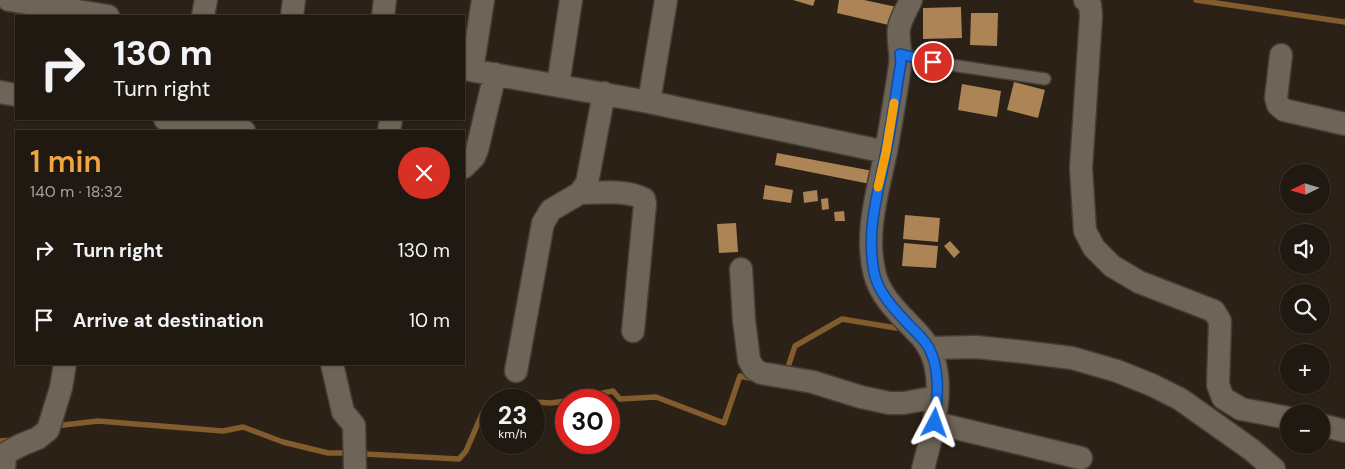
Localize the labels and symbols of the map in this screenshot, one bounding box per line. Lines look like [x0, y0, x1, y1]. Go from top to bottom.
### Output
pin [912, 41, 954, 83]
north arrow [1280, 164, 1330, 214]
speed limit sign: 30 [555, 389, 620, 454]
position arrow [908, 396, 960, 448]

